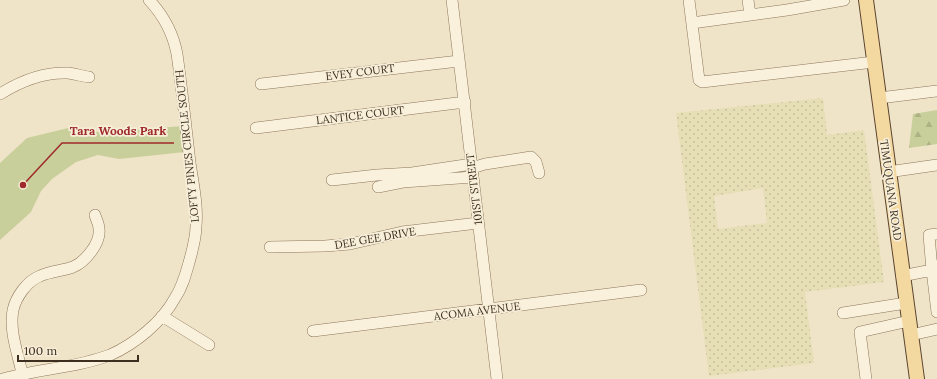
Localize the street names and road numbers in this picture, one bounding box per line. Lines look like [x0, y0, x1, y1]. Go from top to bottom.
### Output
street label: EVEY COURT [325, 61, 395, 83]
street label: LOFTY PINES CIRCLE SOUTH [172, 69, 202, 223]
street label: LANTICE COURT [315, 103, 405, 127]
street label: TIMUQUANA ROAD [877, 139, 905, 241]
street label: 101ST STREET [463, 152, 485, 226]
street label: DEE GEE DRIVE [333, 224, 417, 252]
street label: ACOMA AVENUE [432, 299, 521, 323]

